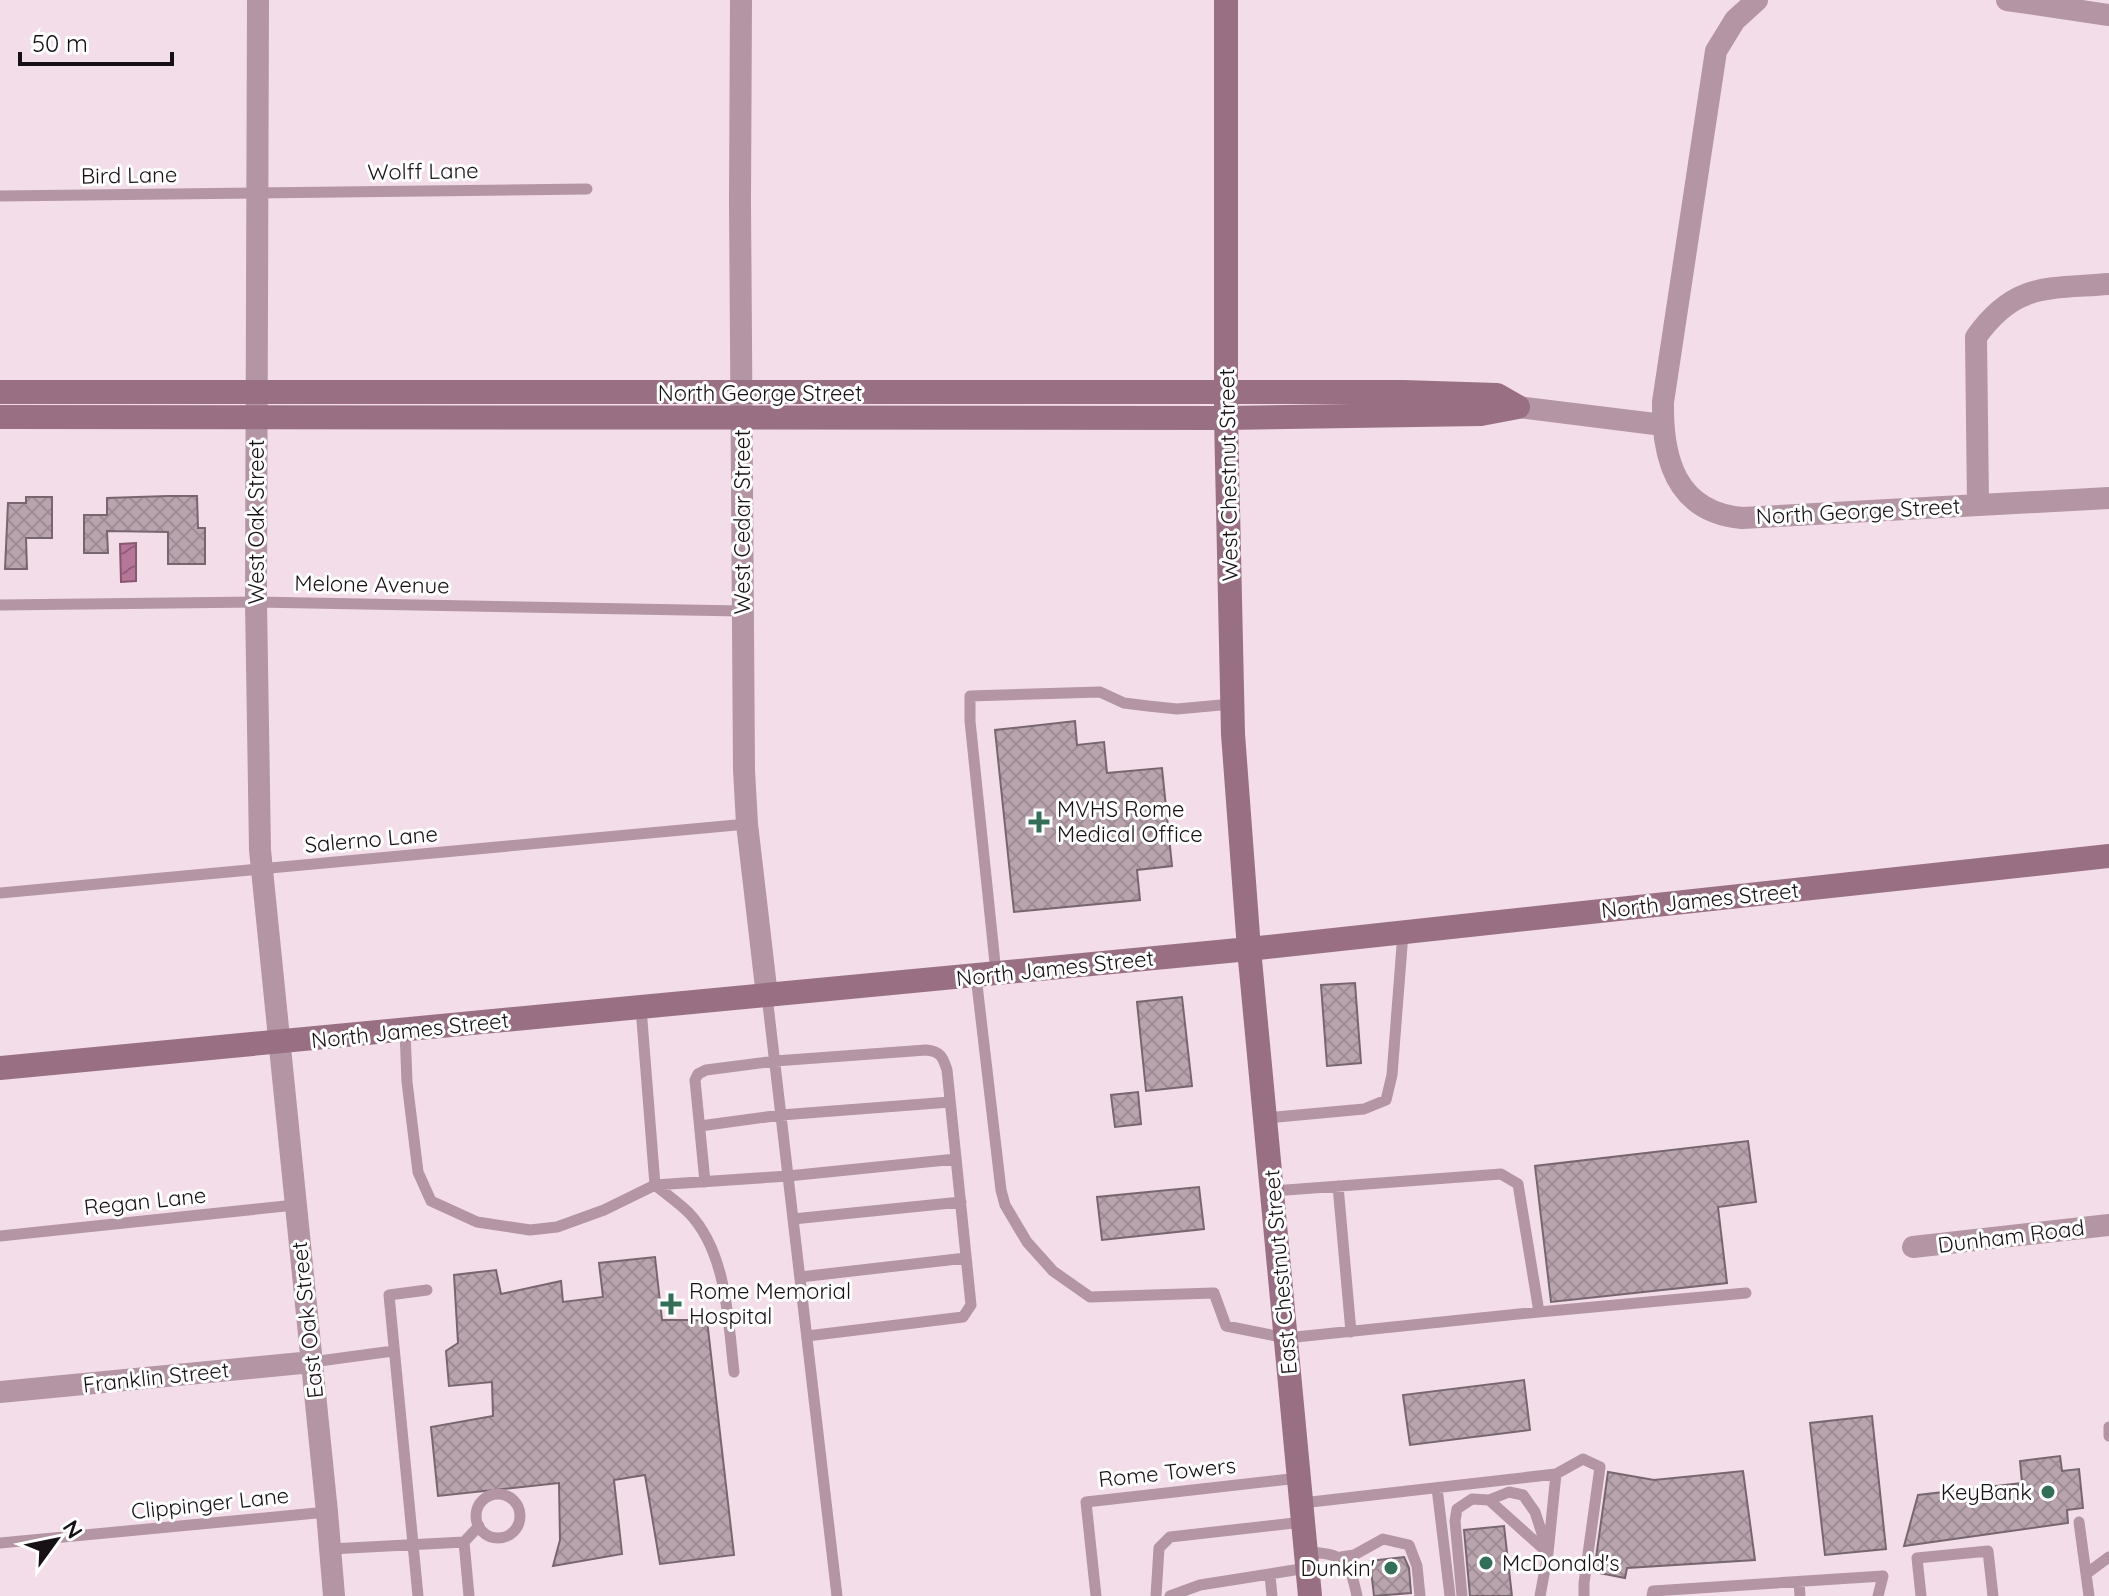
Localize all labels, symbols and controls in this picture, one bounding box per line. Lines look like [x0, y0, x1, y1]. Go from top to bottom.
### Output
scale bar [20, 16, 172, 66]
text: 50 m [32, 28, 88, 58]
street label: Wolff Lane [367, 156, 479, 186]
street label: Bird Lane [80, 160, 178, 190]
street label: West Chestnut Street [1212, 368, 1244, 582]
street label: North George Street [658, 379, 862, 407]
street label: West Cedar Street [728, 429, 756, 615]
street label: West Oak Street [242, 439, 270, 605]
street label: North George Street [1755, 492, 1961, 530]
street label: Melone Avenue [294, 569, 450, 599]
place label: MVHS Rome Medical Office [1057, 795, 1203, 848]
marker: MVHS Rome Medical Office [1028, 811, 1050, 833]
street label: Salerno Lane [303, 819, 439, 859]
street label: North James Street [1600, 876, 1800, 924]
street label: North James Street [955, 944, 1155, 992]
street label: North James Street [310, 1006, 510, 1054]
street label: East Chestnut Street [1257, 1168, 1303, 1376]
street label: Regan Lane [82, 1181, 208, 1221]
street label: Dunham Road [1936, 1213, 2086, 1259]
street label: East Oak Street [285, 1240, 329, 1400]
place label: Rome Memorial Hospital [689, 1277, 851, 1330]
marker: Rome Memorial Hospital [660, 1293, 682, 1315]
street label: Franklin Street [82, 1355, 230, 1399]
street label: Rome Towers [1097, 1451, 1237, 1493]
place label: KeyBank [1941, 1478, 2032, 1506]
street label: Clippinger Lane [130, 1481, 290, 1525]
marker: KeyBank [2039, 1483, 2057, 1501]
north arrow [16, 1500, 96, 1580]
text: N [57, 1515, 89, 1544]
place label: McDonald's [1502, 1549, 1620, 1577]
place label: Dunkin' [1301, 1554, 1375, 1582]
marker: McDonald's [1477, 1554, 1495, 1572]
marker: Dunkin' [1382, 1559, 1400, 1577]

